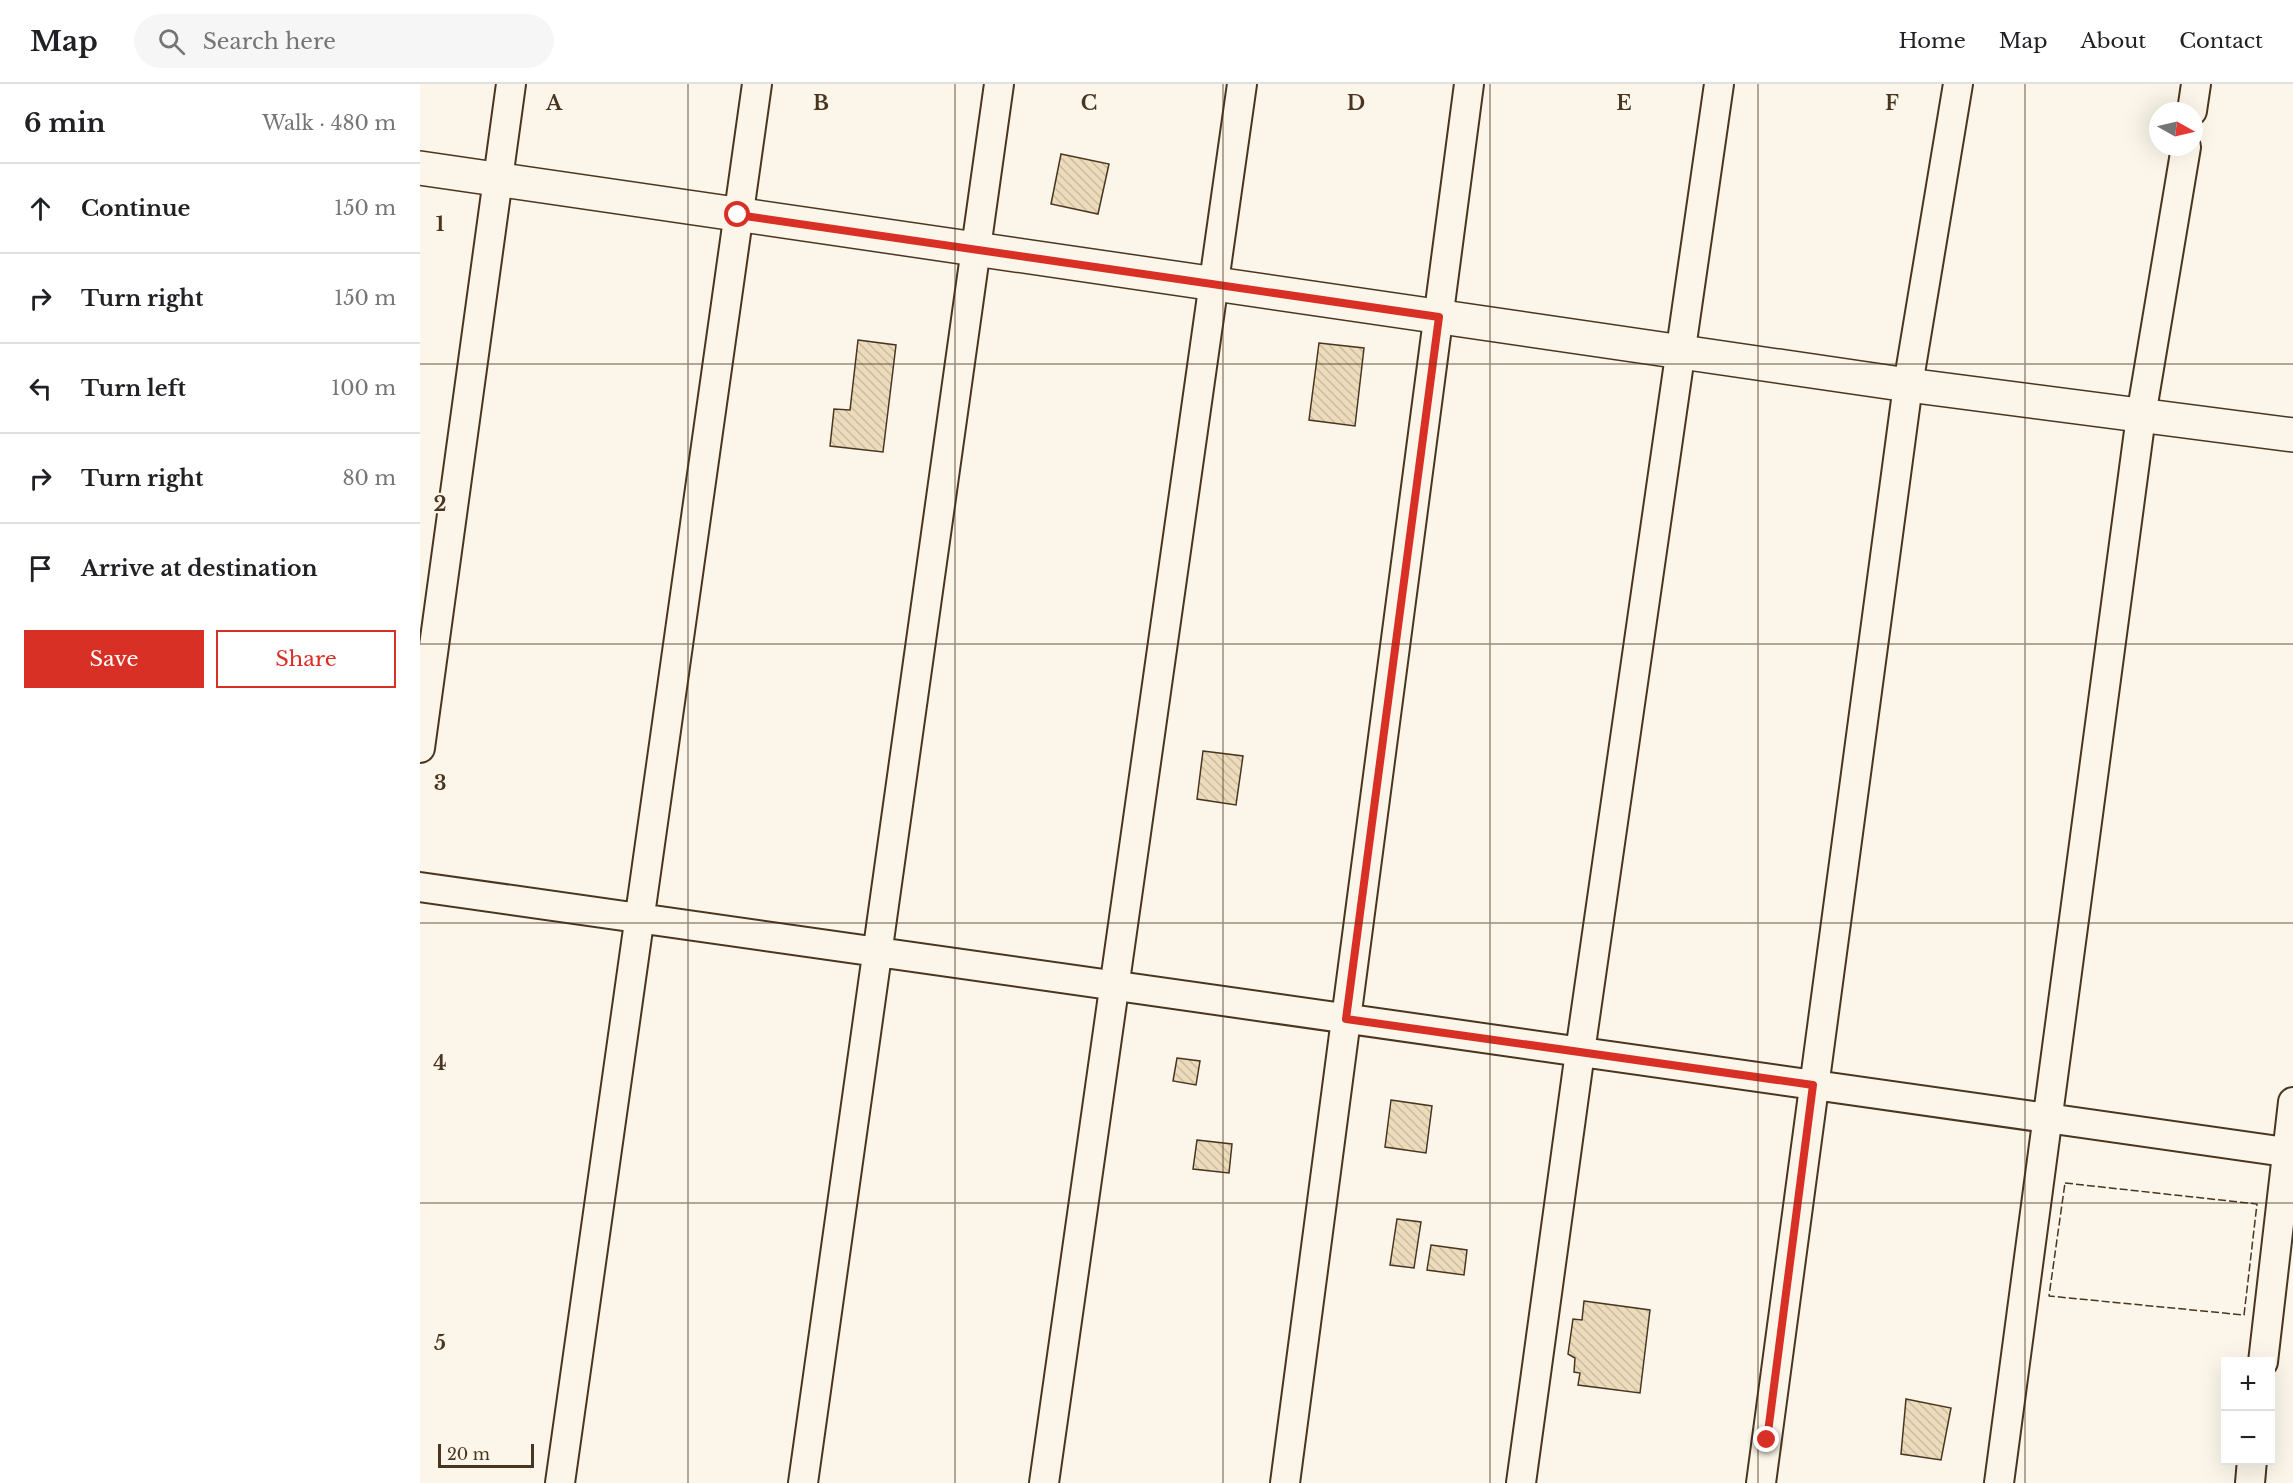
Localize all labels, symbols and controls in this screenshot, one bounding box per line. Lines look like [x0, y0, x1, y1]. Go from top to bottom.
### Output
search box [134, 14, 554, 68]
text: Map [30, 24, 98, 59]
icon: search [155, 25, 188, 58]
text: Search here [203, 28, 336, 55]
text: Home [1899, 28, 1966, 54]
text: Map [1999, 28, 2047, 54]
text: About [2080, 28, 2146, 54]
text: Contact [2179, 28, 2263, 54]
text: A [545, 91, 563, 115]
text: B [813, 91, 829, 115]
text: C [1081, 91, 1097, 115]
text: D [1347, 91, 1365, 115]
text: E [1616, 91, 1632, 115]
text: F [1885, 91, 1899, 115]
north arrow [2149, 102, 2203, 156]
text: 6 min [24, 107, 105, 139]
text: Walk · 480 m [262, 111, 396, 135]
icon: ahead [24, 192, 57, 225]
text: Continue [81, 195, 190, 222]
text: 150 m [334, 196, 396, 220]
route start [724, 201, 750, 227]
text: 1 [436, 212, 445, 236]
icon: right [24, 282, 57, 315]
text: Turn right [81, 285, 203, 312]
text: 150 m [334, 286, 396, 310]
icon: left [24, 372, 57, 405]
text: Turn left [81, 375, 186, 402]
text: 100 m [331, 376, 396, 400]
icon: right [24, 462, 57, 495]
text: Turn right [81, 465, 203, 492]
text: 80 m [342, 466, 396, 490]
text: 2 [433, 492, 447, 516]
icon: arrive [24, 552, 57, 585]
text: Arrive at destination [81, 555, 318, 582]
button: Save [24, 630, 204, 688]
button: Share [216, 630, 396, 688]
text: 3 [434, 771, 446, 795]
text: 4 [433, 1051, 447, 1075]
text: 5 [434, 1331, 446, 1355]
map controls [2221, 1357, 2275, 1465]
button: + [2221, 1357, 2275, 1411]
button: − [2221, 1411, 2275, 1465]
route end [1753, 1426, 1779, 1452]
scale bar [438, 1441, 534, 1468]
text: 20 m [447, 1444, 490, 1464]

